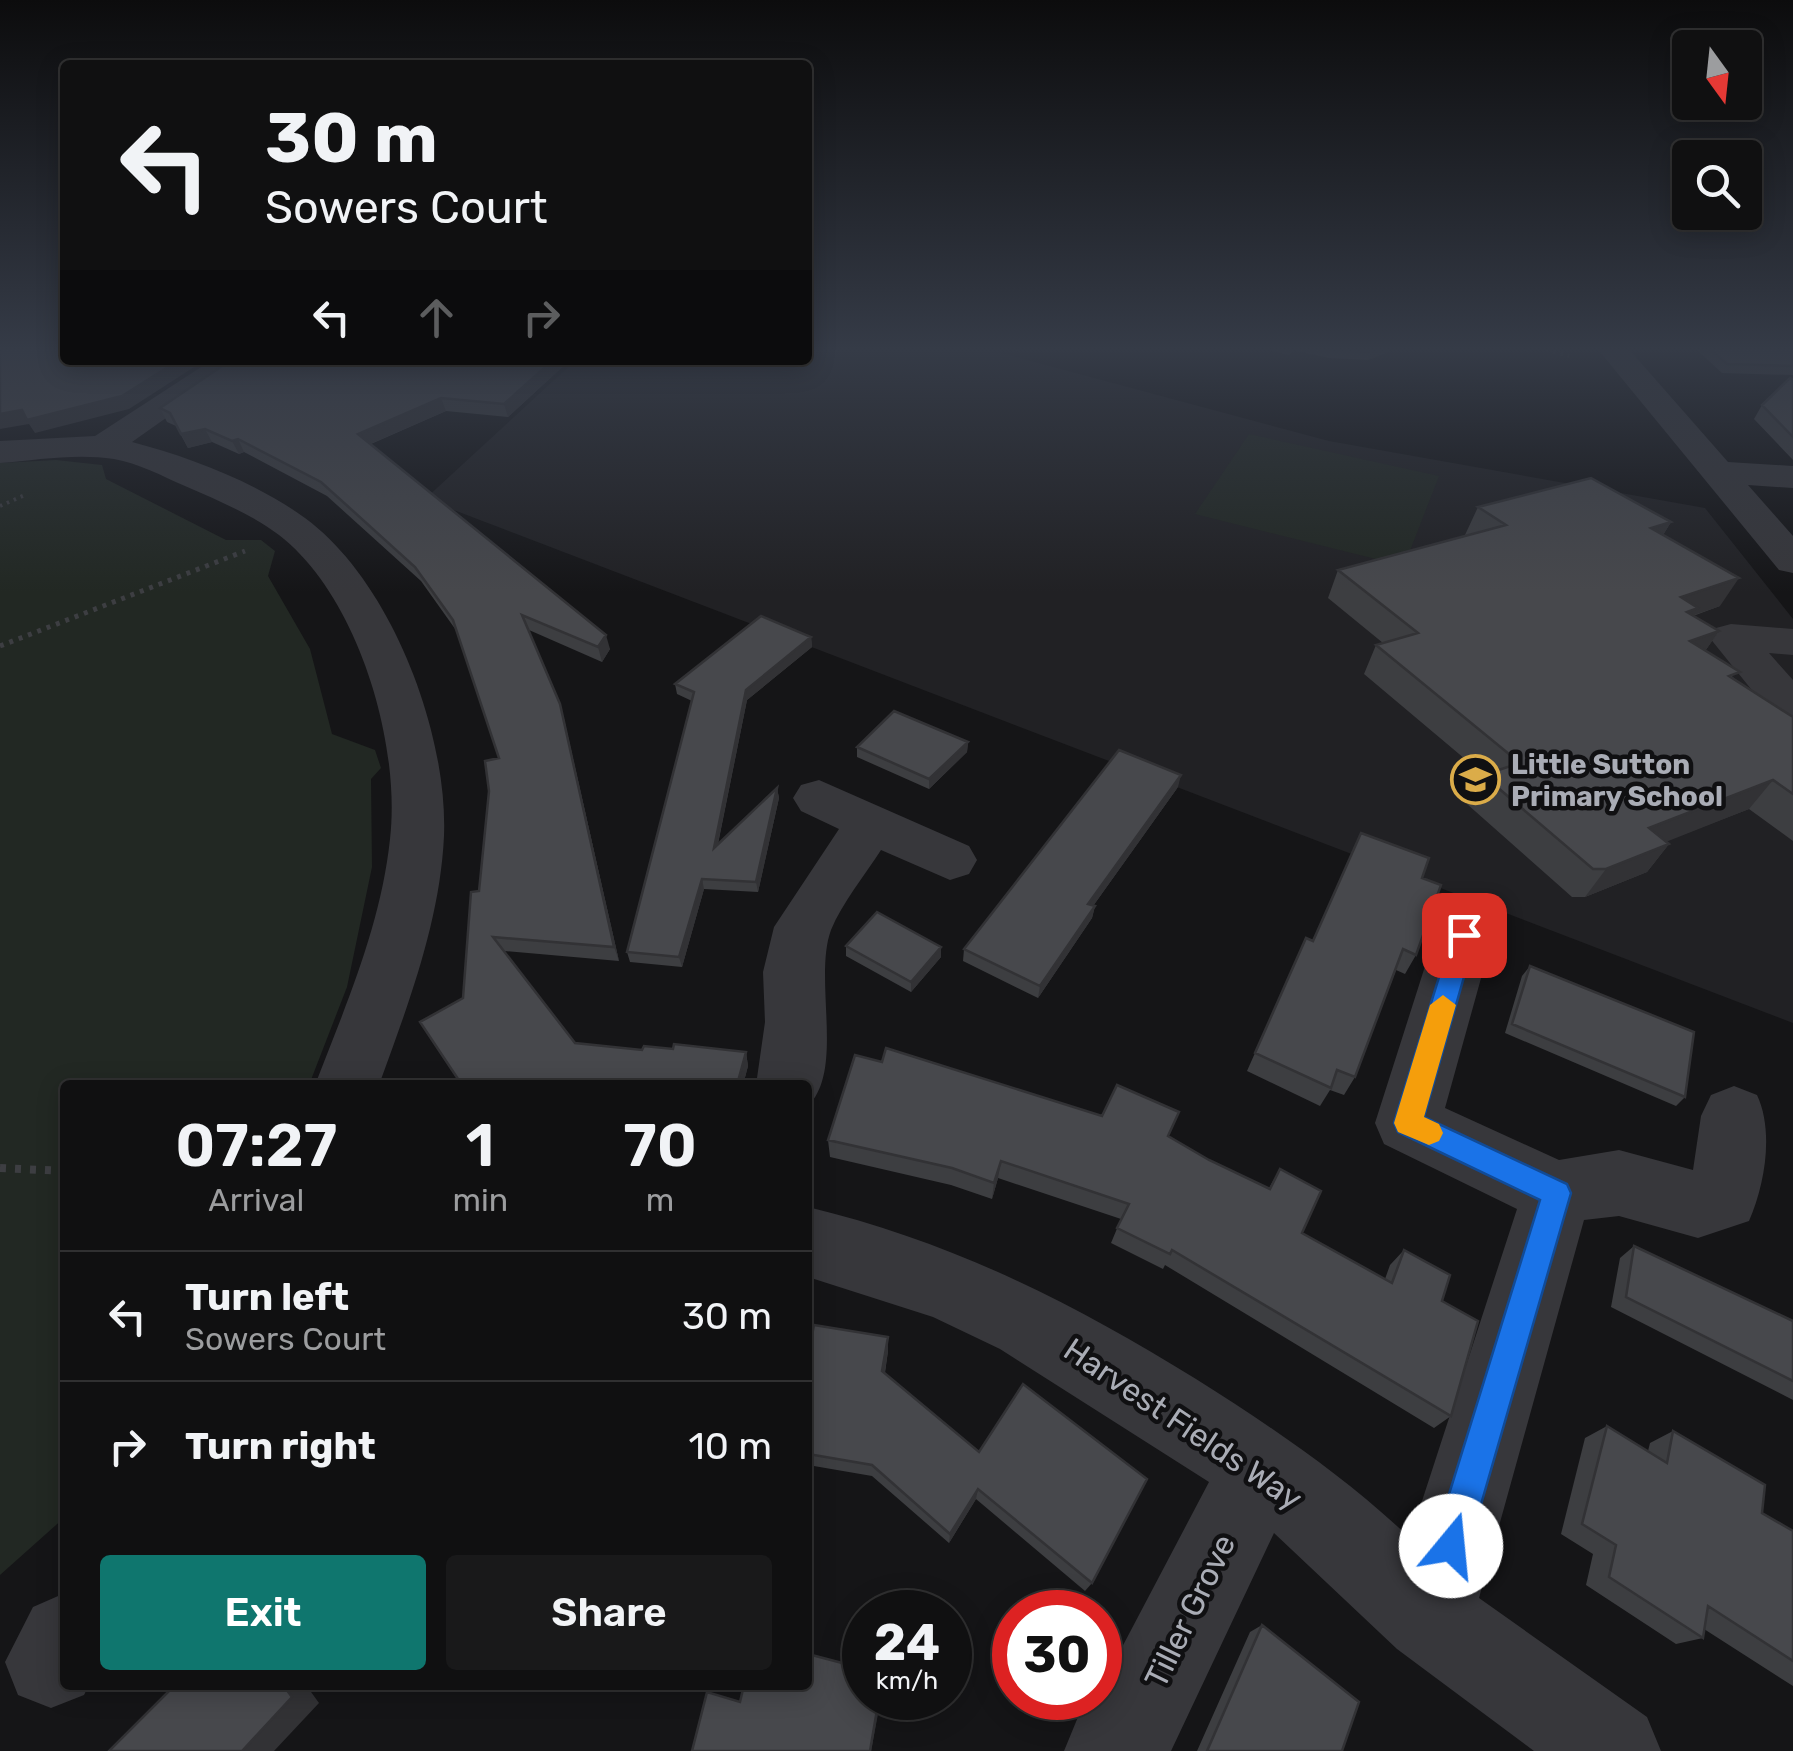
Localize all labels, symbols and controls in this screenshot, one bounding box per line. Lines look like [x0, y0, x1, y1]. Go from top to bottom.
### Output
north arrow [1672, 30, 1762, 120]
map controls [1672, 30, 1762, 230]
text: 30 m [265, 97, 438, 180]
icon: left [100, 100, 230, 230]
button: search [1672, 140, 1762, 230]
text: Sowers Court [265, 181, 548, 234]
icon: left [304, 290, 359, 345]
icon: ahead [409, 290, 464, 345]
icon: right [514, 290, 569, 345]
place label: Little Sutton Primary School [1511, 748, 1723, 813]
school or university icon: Little Sutton Primary School [1450, 754, 1502, 806]
pin [1422, 893, 1507, 978]
icon: arrive [1437, 908, 1492, 963]
text: 07:27 [175, 1110, 337, 1181]
text: 1 [466, 1110, 495, 1181]
text: 70 [623, 1110, 697, 1181]
text: Arrival [208, 1181, 304, 1219]
text: min [452, 1181, 508, 1219]
text: m [646, 1181, 674, 1219]
text: Turn left [185, 1274, 349, 1320]
icon: left [100, 1289, 155, 1344]
text: 30 m [682, 1293, 772, 1339]
text: Sowers Court [185, 1320, 386, 1358]
street label: Harvest Fields Way [1057, 1330, 1309, 1518]
icon: right [100, 1419, 155, 1474]
text: Turn right [185, 1423, 376, 1469]
text: 10 m [689, 1423, 772, 1469]
position arrow [1399, 1494, 1503, 1598]
street label: Tiller Grove [1137, 1528, 1243, 1694]
button: Exit [100, 1555, 426, 1670]
button: Share [446, 1555, 772, 1670]
speed limit sign: 30 [992, 1590, 1122, 1720]
text: 24 [874, 1613, 940, 1673]
text: km/h [876, 1666, 938, 1695]

